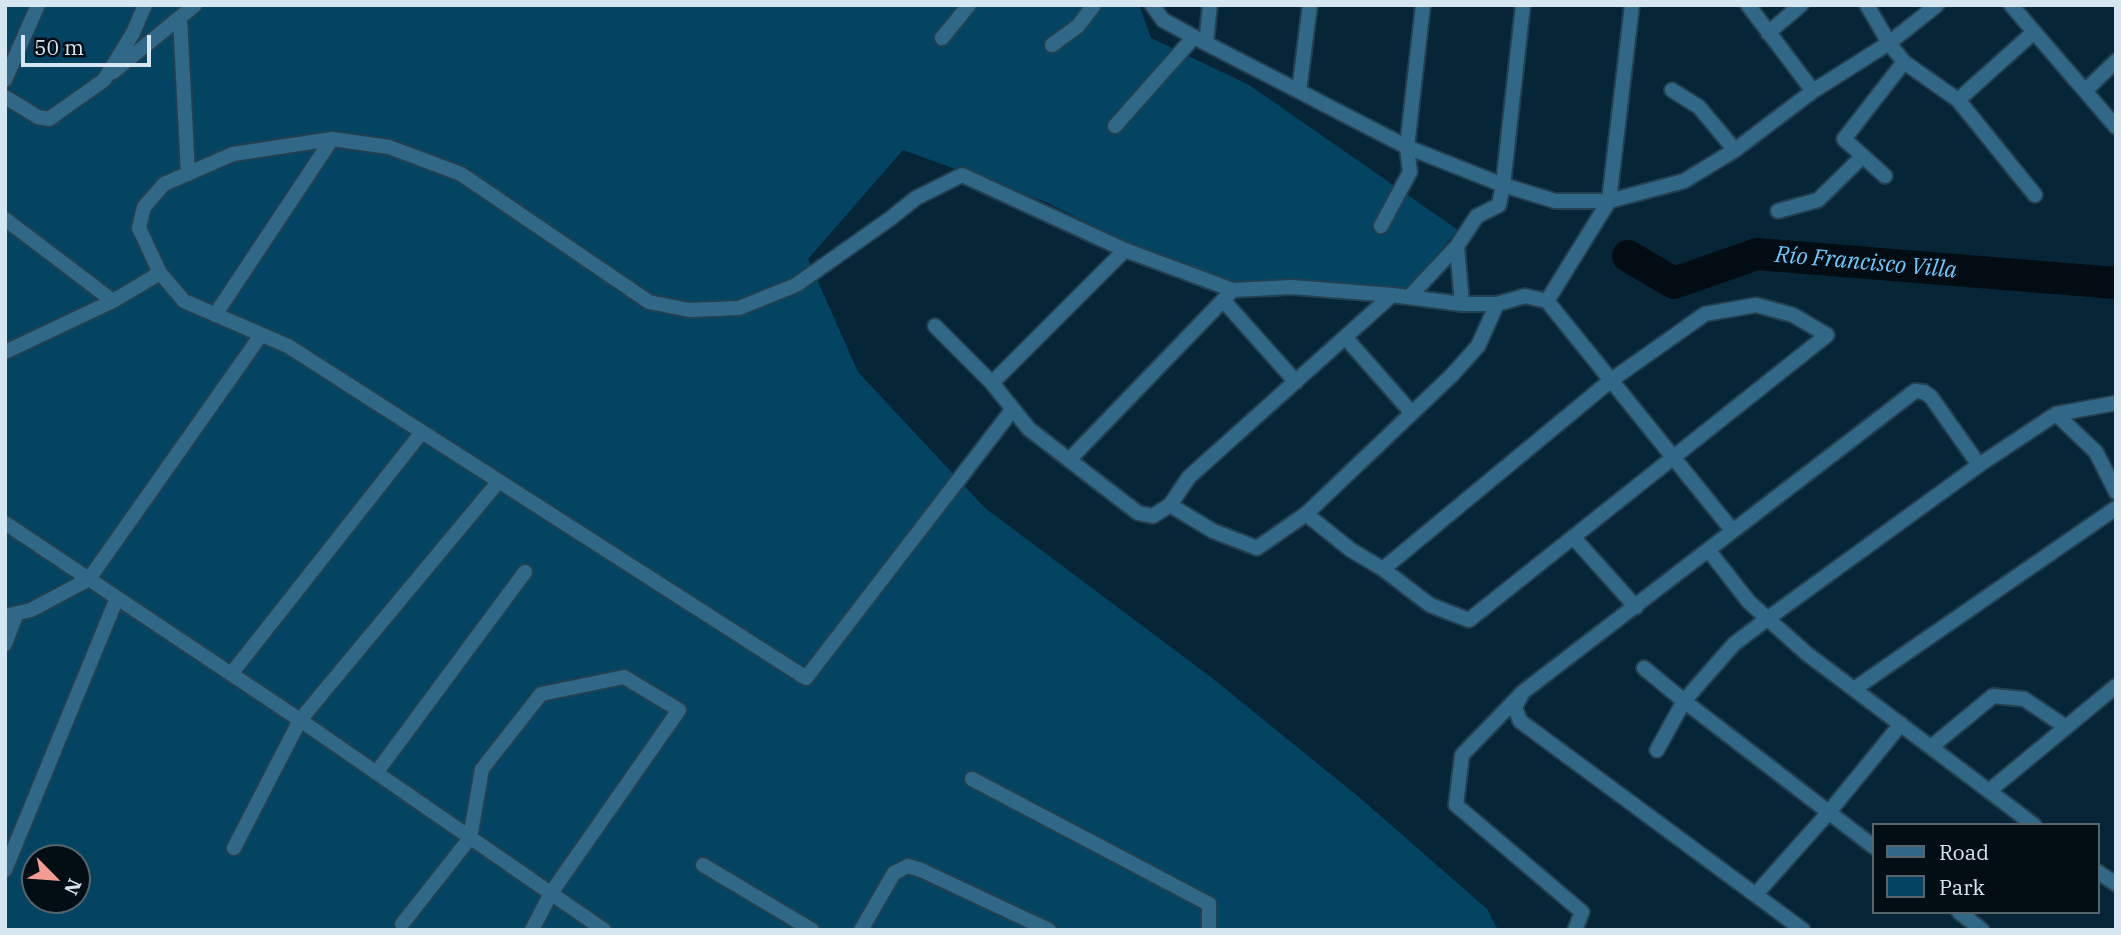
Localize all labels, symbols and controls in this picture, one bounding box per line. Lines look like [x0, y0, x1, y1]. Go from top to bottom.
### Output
scale bar [24, 21, 154, 65]
text: 50 m [34, 33, 84, 61]
water label: Río Francisco Villa [1774, 241, 1958, 285]
legend [1872, 823, 2100, 914]
text: Road [1939, 838, 1989, 866]
north arrow [21, 844, 91, 914]
text: Park [1939, 873, 1985, 901]
text: N [59, 875, 87, 899]

